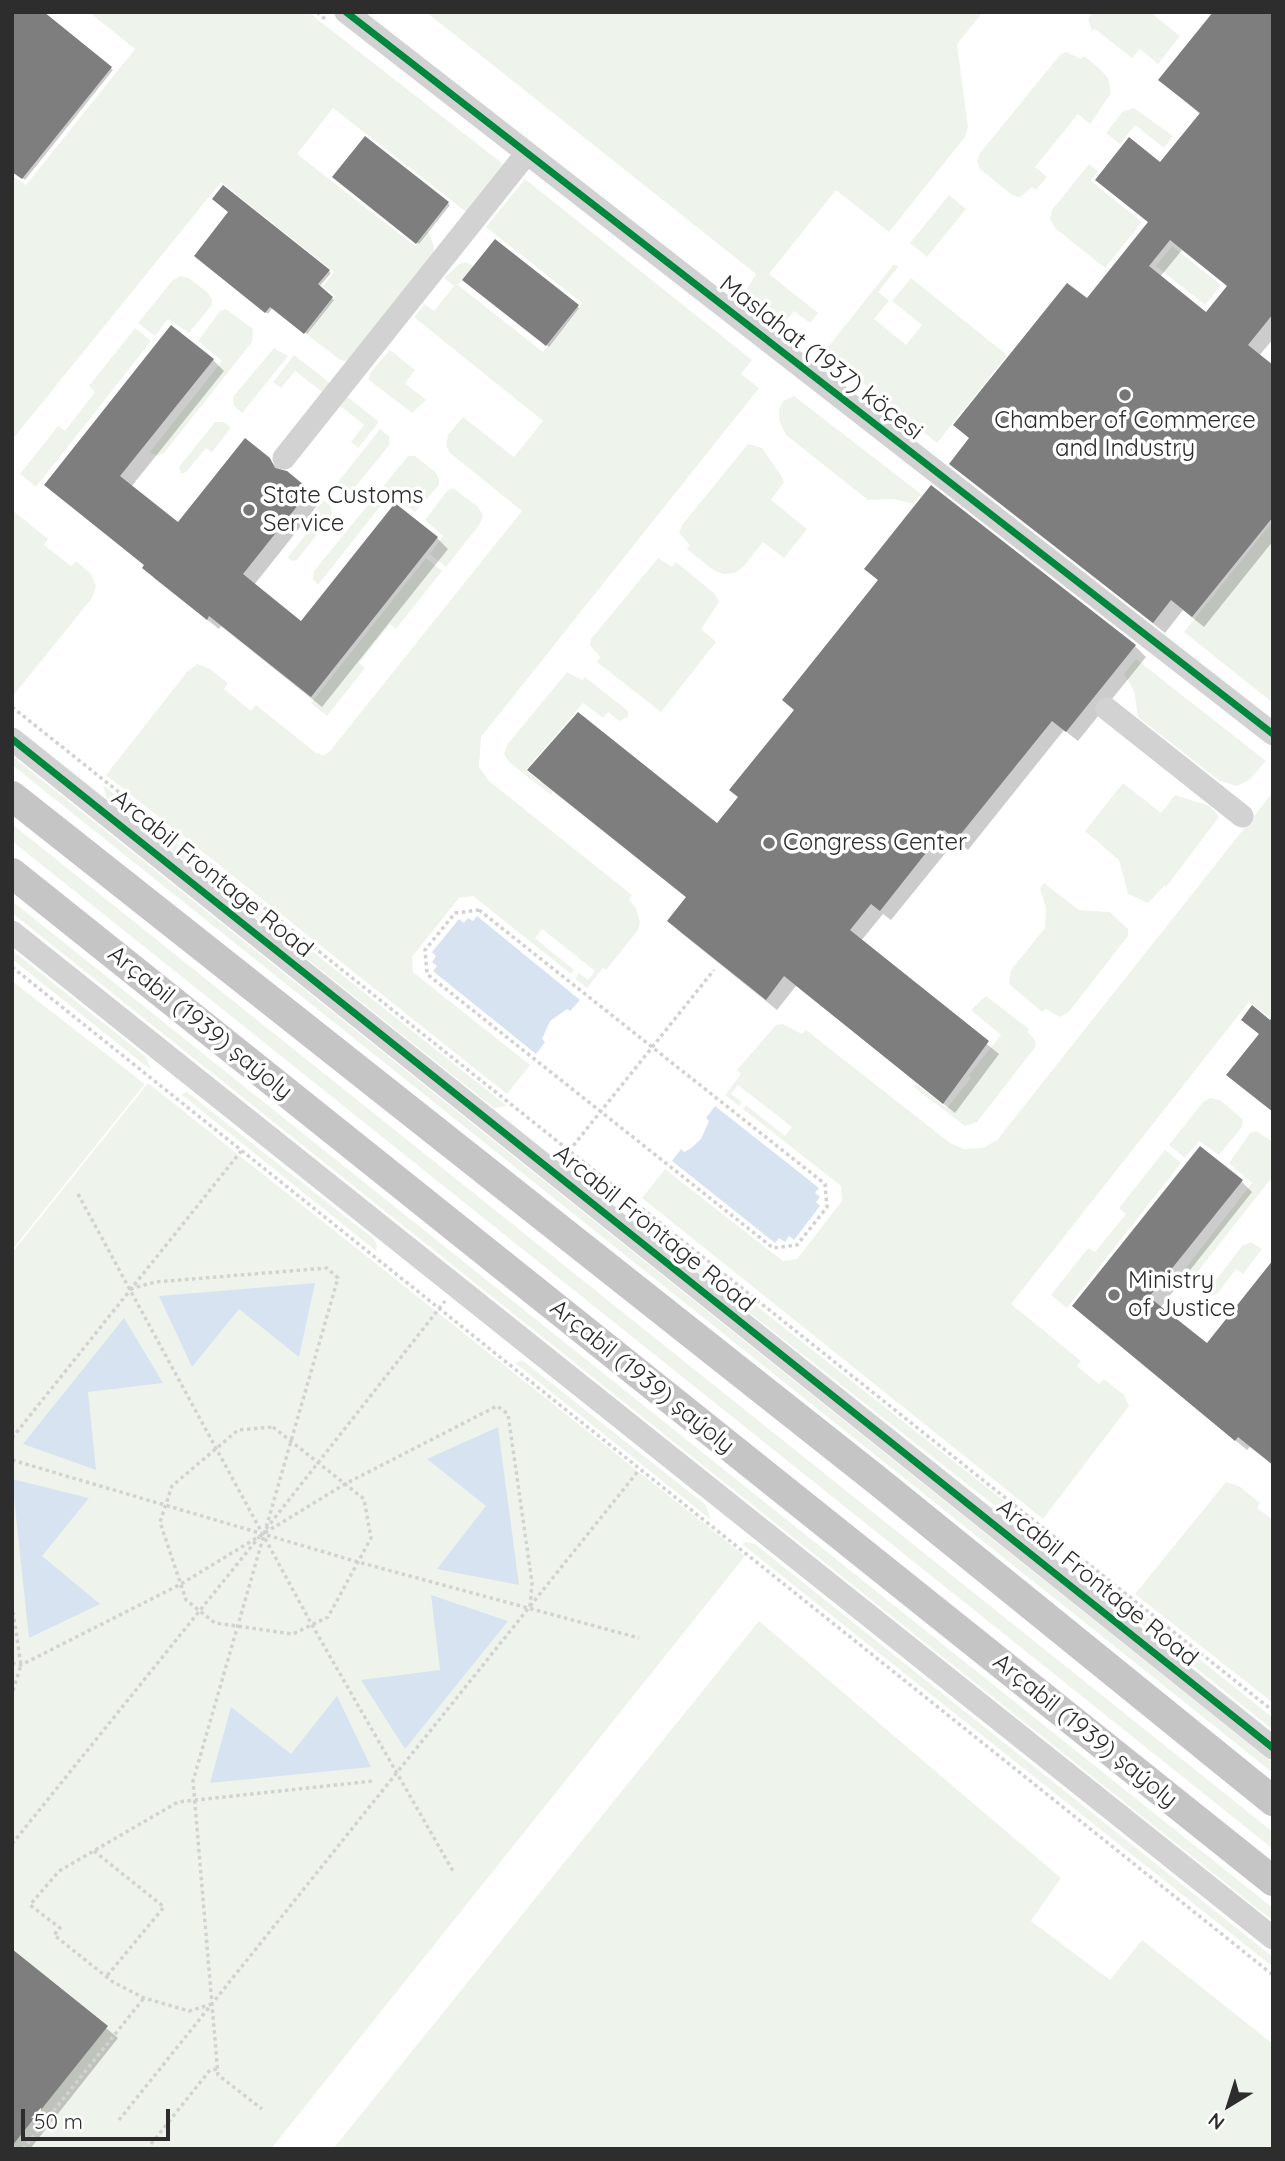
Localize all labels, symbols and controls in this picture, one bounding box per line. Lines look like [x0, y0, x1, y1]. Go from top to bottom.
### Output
street label: Maslahat (1937) köçesi [714, 270, 928, 446]
marker: Chamber of Commerce and Industry [1117, 387, 1133, 403]
place label: Chamber of Commerce and Industry [994, 407, 1256, 463]
place label: State Customs Service [263, 482, 424, 538]
marker: State Customs Service [241, 502, 257, 518]
street label: Arcabil Frontage Road [106, 784, 318, 964]
place label: Congress Center [783, 829, 967, 857]
marker: Congress Center [761, 835, 777, 851]
street label: Arçabil (1939) şaýoly [102, 940, 298, 1106]
street label: Arcabil Frontage Road [548, 1139, 760, 1319]
place label: Ministry of Justice [1128, 1267, 1236, 1323]
marker: Ministry of Justice [1106, 1287, 1122, 1303]
street label: Arçabil (1939) şaýoly [544, 1294, 740, 1460]
street label: Arcabil Frontage Road [991, 1493, 1203, 1673]
street label: Arçabil (1939) şaýoly [987, 1648, 1183, 1814]
north arrow [1194, 2070, 1264, 2140]
scale bar [24, 2094, 173, 2138]
text: 50 m [34, 2108, 83, 2134]
text: N [1203, 2108, 1229, 2135]

